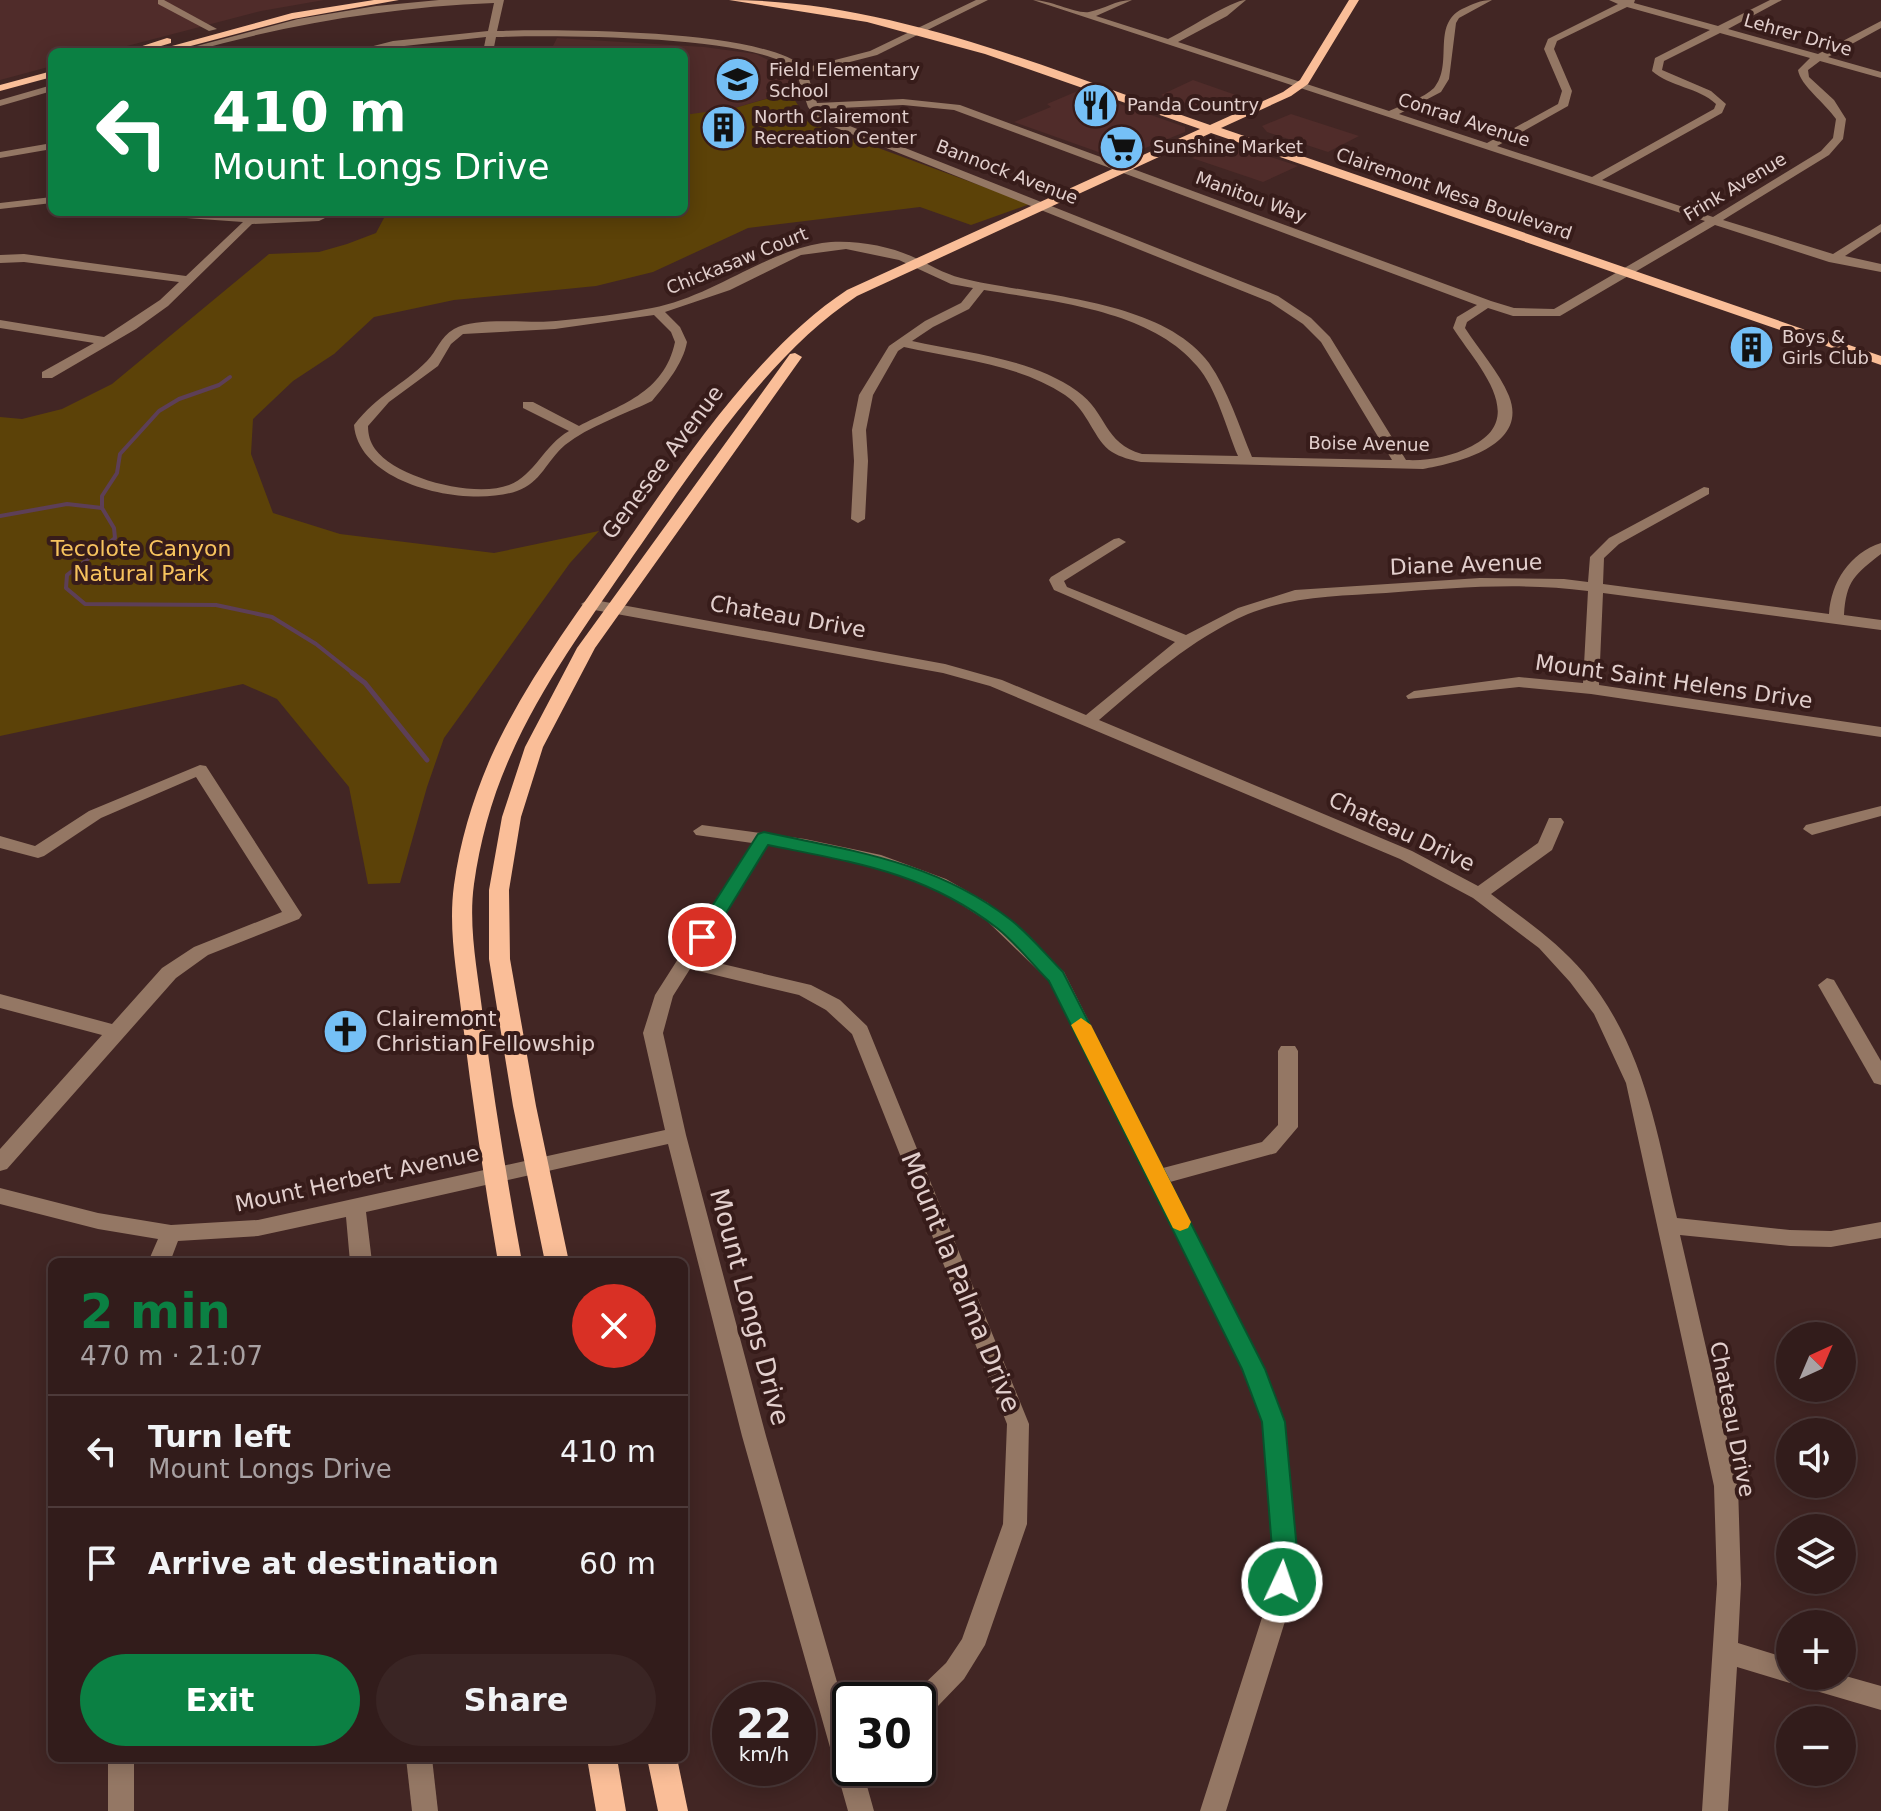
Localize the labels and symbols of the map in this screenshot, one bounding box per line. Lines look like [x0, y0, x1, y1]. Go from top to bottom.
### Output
street label: Lehrer Drive [1742, 9, 1855, 60]
school or university icon: Field Elementary School [714, 56, 762, 104]
place label: Field Elementary School [769, 59, 920, 101]
restaurant icon: Panda Country [1072, 81, 1120, 129]
street label: Conrad Avenue [1396, 88, 1533, 151]
place label: Panda Country [1127, 94, 1260, 115]
building icon: North Clairemont Recreation Center [699, 103, 747, 151]
place label: North Clairemont Recreation Center [754, 106, 917, 148]
supermarket icon: Sunshine Market [1098, 123, 1146, 171]
street label: Bannock Avenue [933, 135, 1081, 208]
place label: Sunshine Market [1153, 136, 1303, 157]
street label: Clairemont Mesa Boulevard [1333, 143, 1575, 244]
street label: Frink Avenue [1680, 148, 1790, 225]
street label: Manitou Way [1193, 167, 1310, 226]
street label: Chickasaw Court [663, 223, 810, 298]
building icon: Boys & Girls Club [1727, 323, 1775, 371]
place label: Boys & Girls Club [1782, 326, 1869, 368]
street label: Genesee Avenue [597, 381, 728, 544]
street label: Boise Avenue [1308, 432, 1430, 455]
park label: Tecolote Canyon Natural Park [50, 536, 231, 586]
street label: Diane Avenue [1389, 549, 1543, 580]
street label: Chateau Drive [708, 590, 868, 643]
street label: Mount Saint Helens Drive [1534, 650, 1814, 713]
street label: Chateau Drive [1325, 787, 1479, 876]
pin [668, 903, 736, 971]
place label: Clairemont Christian Fellowship [376, 1006, 595, 1056]
church icon: Clairemont Christian Fellowship [321, 1007, 369, 1055]
street label: Mount Herbert Avenue [233, 1140, 481, 1217]
street label: Mount la Palma Drive [895, 1148, 1027, 1416]
street label: Mount Longs Drive [704, 1185, 796, 1429]
north arrow [1776, 1322, 1856, 1402]
street label: Chateau Drive [1705, 1339, 1760, 1499]
position arrow [1240, 1540, 1324, 1624]
speed limit sign: 30 [832, 1682, 936, 1786]

